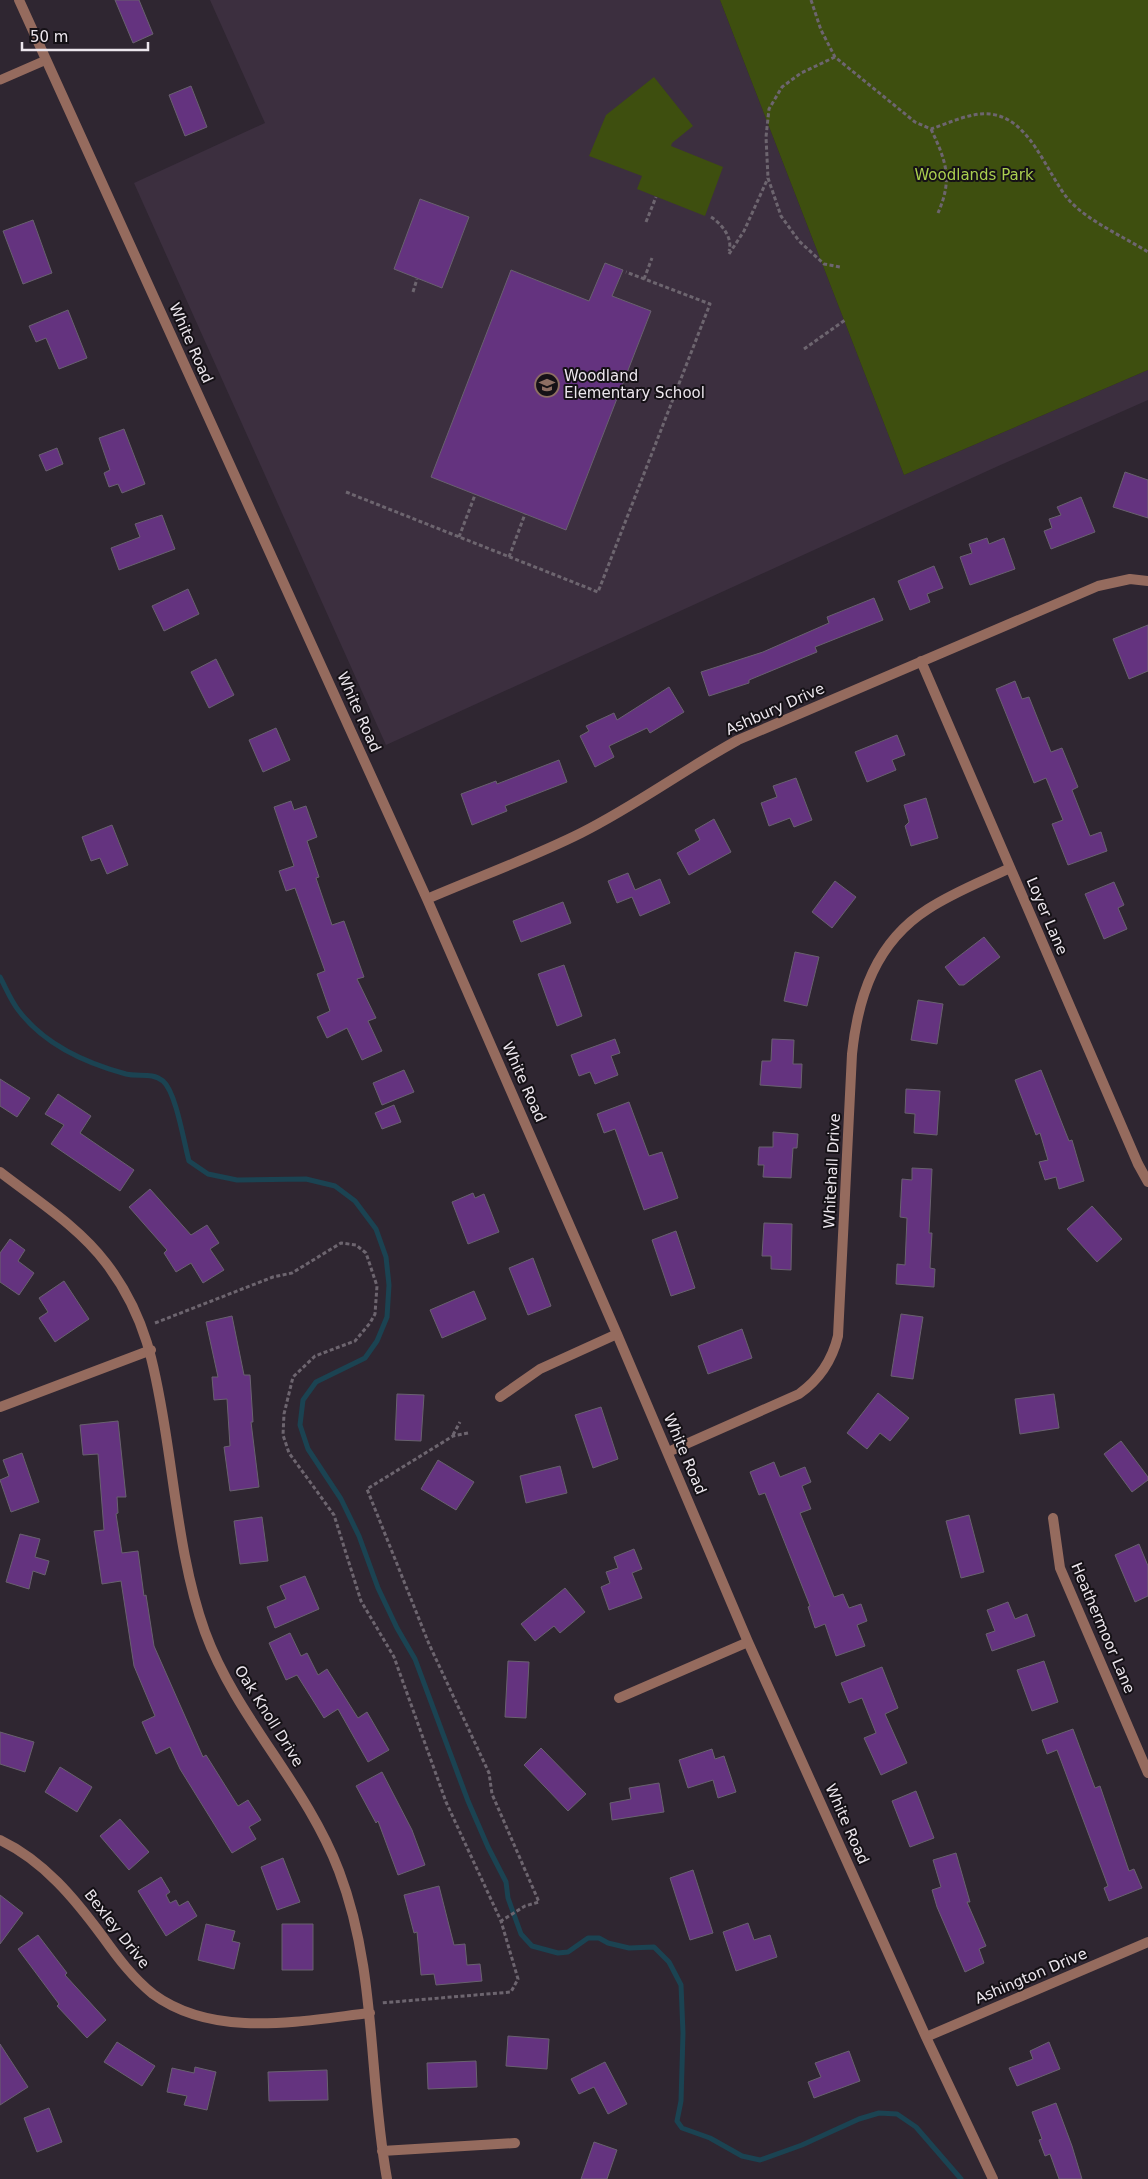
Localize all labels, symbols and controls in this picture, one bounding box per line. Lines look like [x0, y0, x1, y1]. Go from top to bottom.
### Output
scale bar [22, 20, 149, 52]
text: 50 m [30, 28, 68, 46]
park label: Woodlands Park [914, 166, 1034, 184]
street label: White Road [165, 300, 217, 386]
place label: Woodland Elementary School [564, 367, 705, 402]
school or university icon: Woodland Elementary School [534, 372, 560, 398]
street label: White Road [333, 669, 385, 755]
street label: Ashbury Drive [723, 679, 827, 739]
street label: Loyer Lane [1023, 874, 1071, 958]
street label: White Road [498, 1039, 550, 1125]
street label: Whitehall Drive [820, 1113, 844, 1229]
street label: White Road [660, 1411, 710, 1497]
street label: Heathermoor Lane [1067, 1560, 1139, 1696]
street label: Oak Knoll Drive [231, 1662, 307, 1770]
street label: White Road [821, 1781, 873, 1867]
street label: Bexley Drive [81, 1886, 153, 1972]
street label: Ashington Drive [972, 1944, 1090, 2008]

